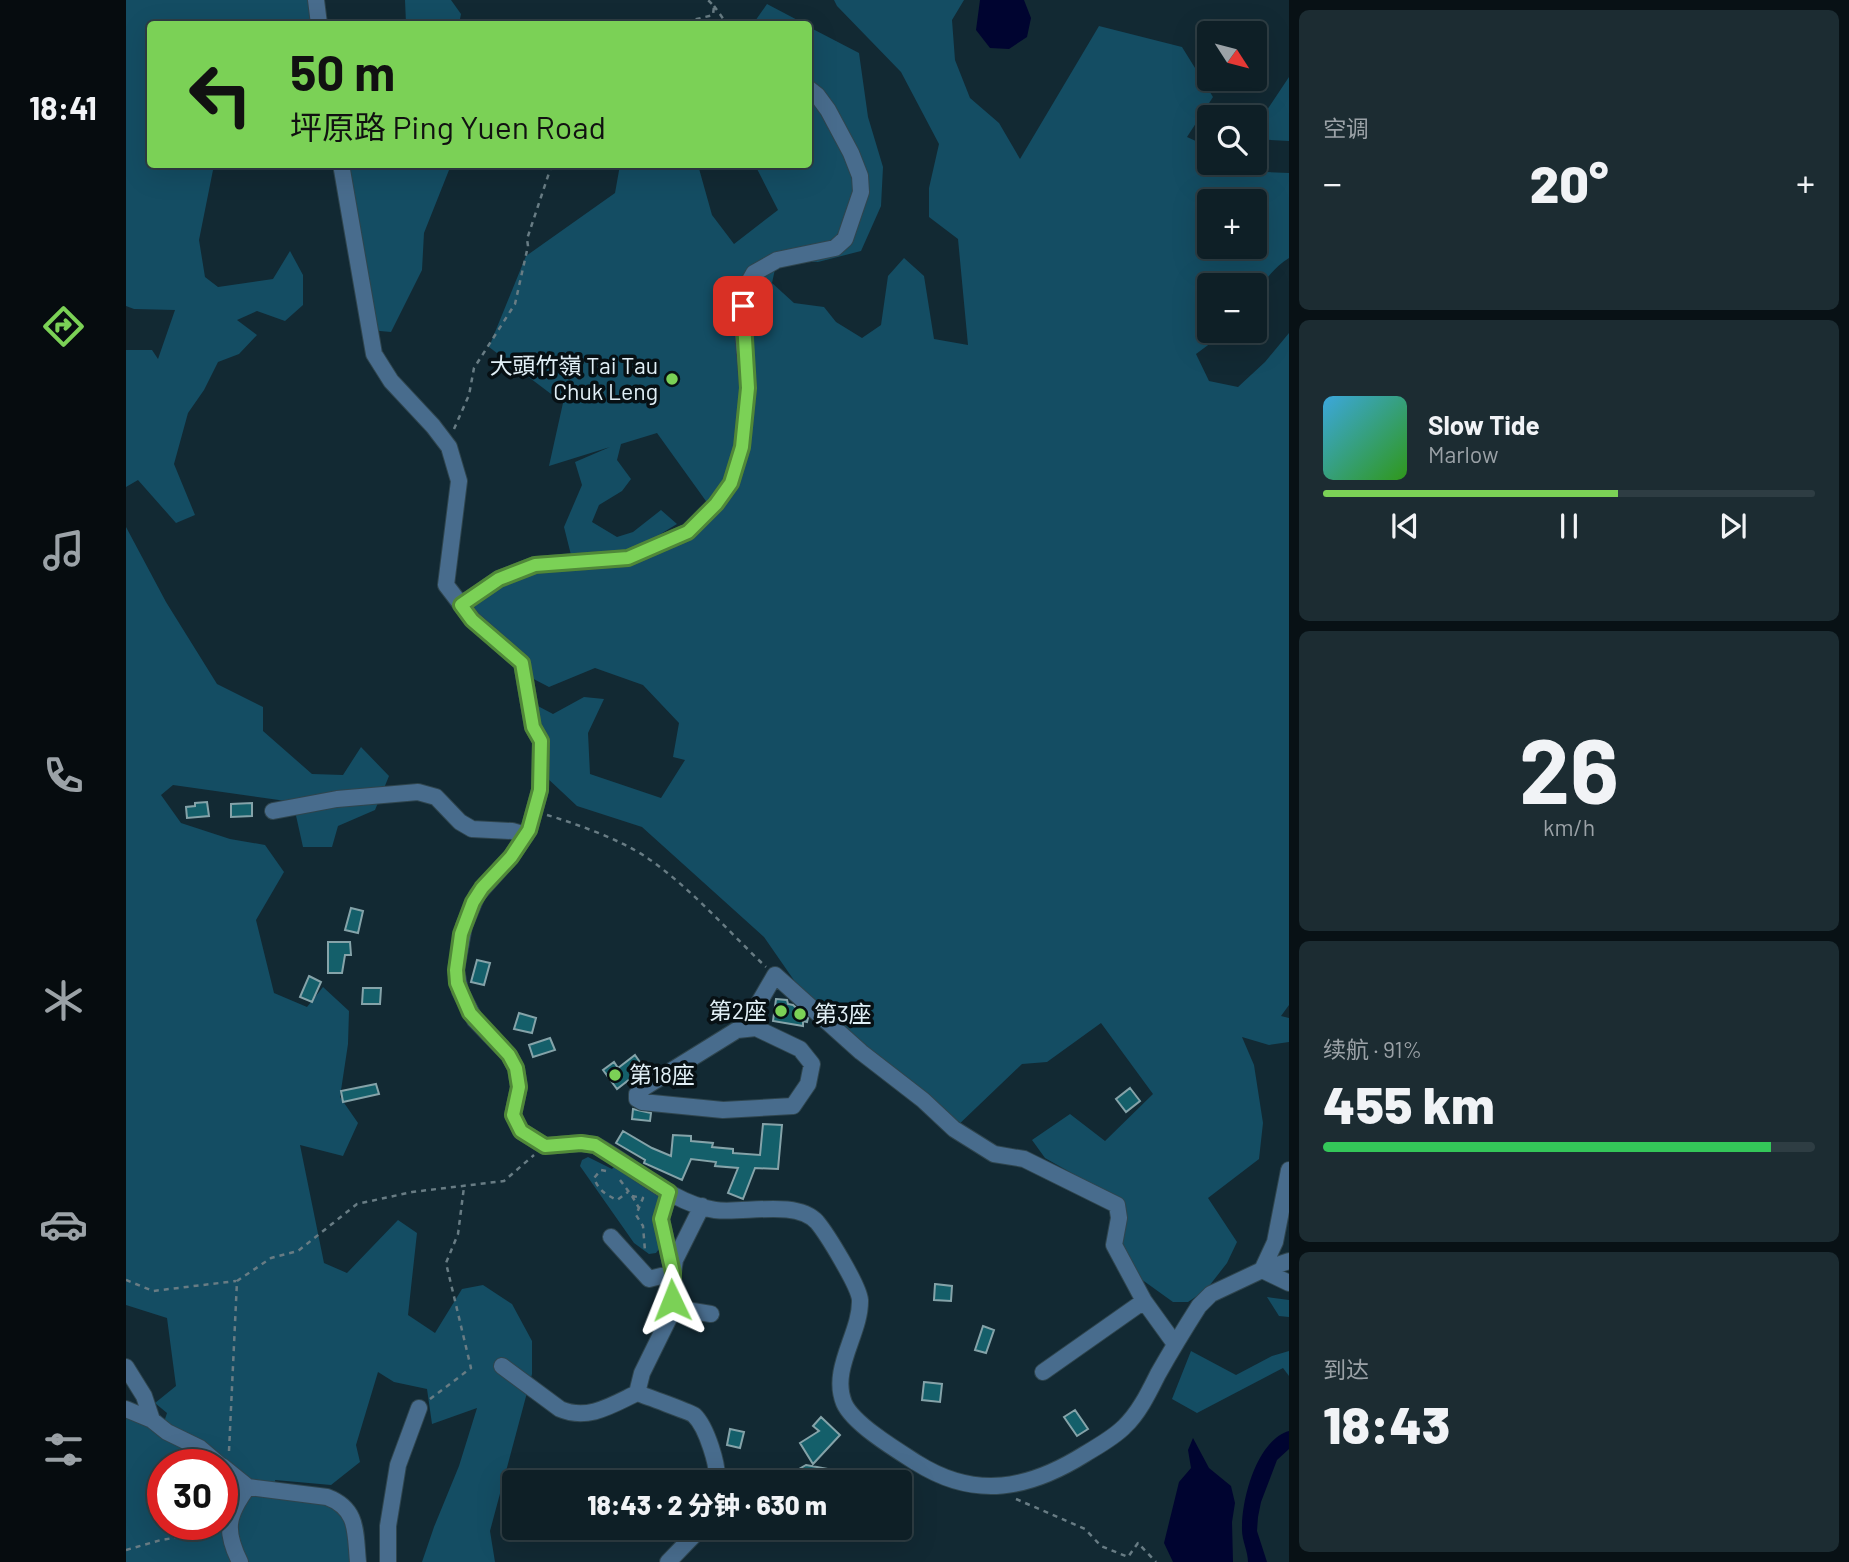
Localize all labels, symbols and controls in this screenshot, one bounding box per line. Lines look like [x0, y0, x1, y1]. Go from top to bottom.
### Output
north arrow [1197, 21, 1267, 91]
map controls [1197, 21, 1267, 343]
text: 50 m [290, 42, 395, 101]
icon: left [175, 49, 266, 140]
text: 18:41 [29, 88, 97, 126]
button: search [1197, 105, 1267, 175]
text: 坪原路 Ping Yuen Road [290, 107, 606, 145]
text: 空调 [1323, 114, 1369, 142]
text: 20° [1530, 151, 1608, 213]
text: − [1323, 159, 1342, 205]
text: + [1796, 159, 1815, 205]
button: + [1197, 189, 1267, 259]
button: − [1197, 273, 1267, 343]
pin [713, 276, 773, 336]
icon: arrive [724, 287, 762, 325]
icon: directions [39, 302, 88, 351]
place label: 大頭竹嶺 Tai Tau Chuk Leng [490, 351, 658, 405]
marker: 大頭竹嶺 Tai Tau Chuk Leng [664, 371, 680, 387]
text: Slow Tide [1428, 409, 1540, 440]
text: Marlow [1428, 440, 1499, 468]
icon: previous [1386, 507, 1424, 545]
icon: pause [1550, 507, 1588, 545]
icon: next [1714, 507, 1752, 545]
icon: music [39, 526, 88, 575]
text: 26 [1519, 713, 1619, 822]
icon: phone [39, 751, 88, 800]
text: km/h [1543, 813, 1595, 841]
icon: climate [39, 976, 88, 1025]
place label: 第2座 [709, 996, 767, 1024]
place label: 第3座 [814, 999, 872, 1027]
marker: 第2座 [773, 1003, 789, 1019]
marker: 第3座 [792, 1006, 808, 1022]
text: 续航 · 91% [1323, 1035, 1422, 1063]
place label: 第18座 [629, 1060, 695, 1088]
marker: 第18座 [607, 1067, 623, 1083]
text: 455 km [1323, 1072, 1495, 1134]
icon: car [39, 1200, 88, 1249]
position arrow [635, 1263, 709, 1337]
text: 到达 [1323, 1355, 1369, 1383]
text: 18:43 [1323, 1392, 1450, 1454]
icon: filters [39, 1425, 88, 1474]
speed limit sign: 30 [147, 1449, 238, 1540]
text: 18:43 · 2 分钟 · 630 m [587, 1489, 827, 1520]

